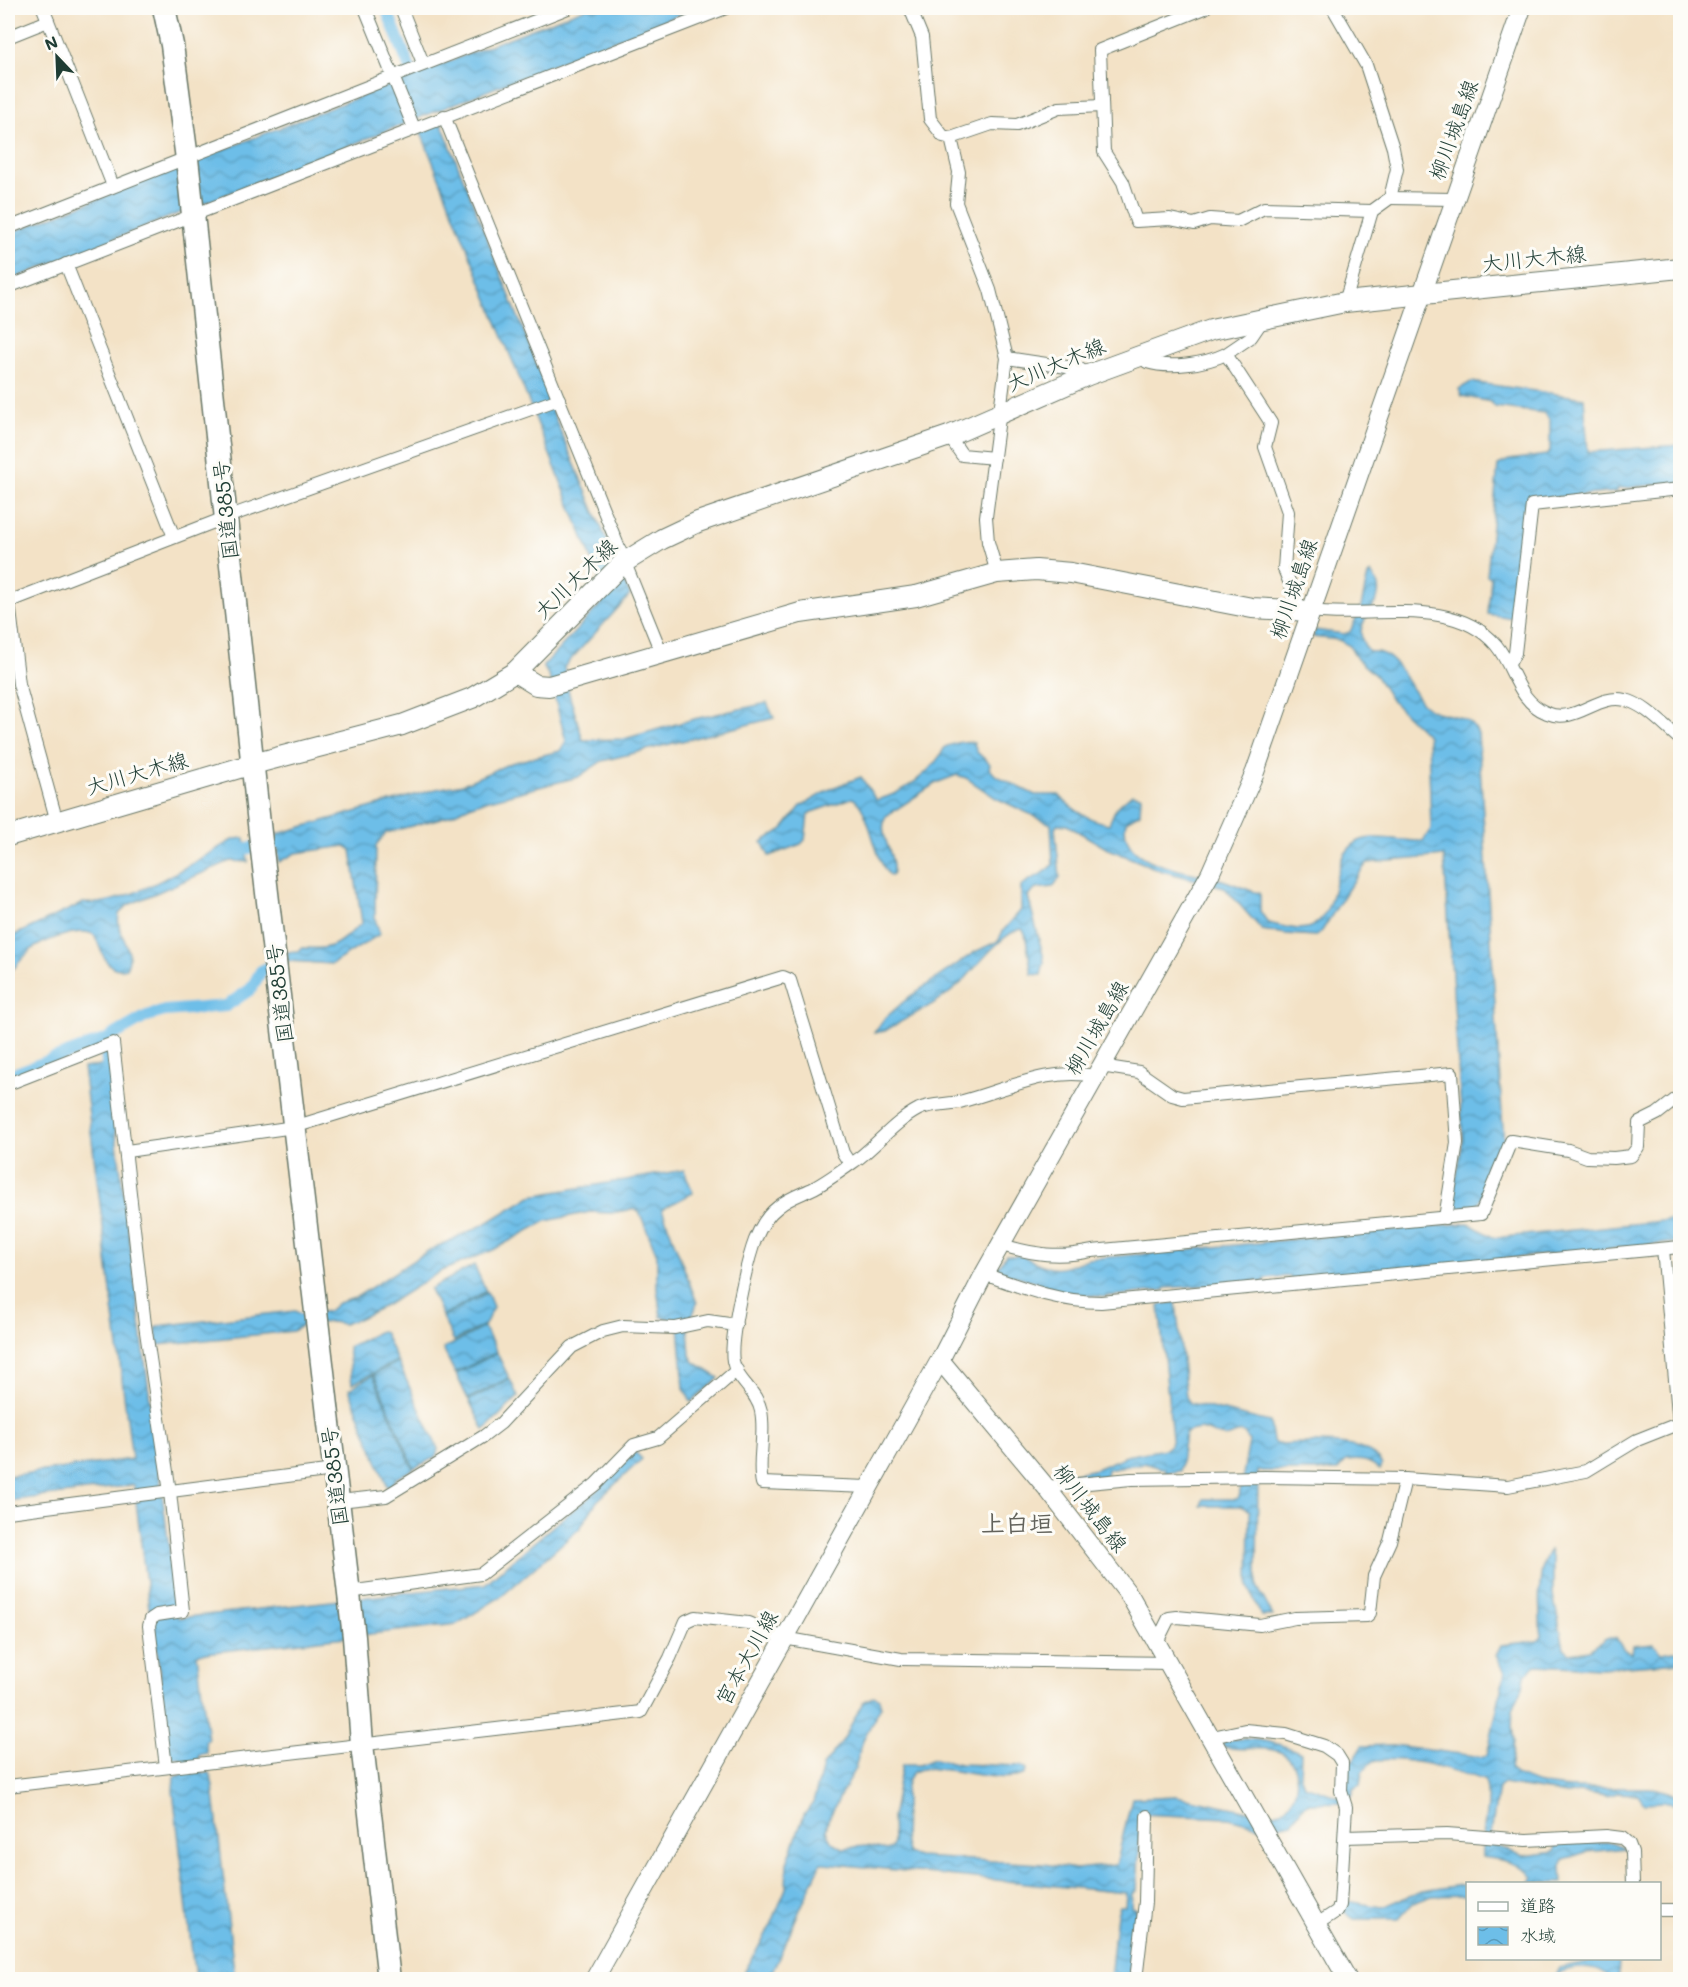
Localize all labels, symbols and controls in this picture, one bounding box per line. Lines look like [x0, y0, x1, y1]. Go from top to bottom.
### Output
north arrow [27, 27, 87, 87]
text: N [41, 31, 61, 55]
street label: 柳川城島線 [1422, 76, 1483, 183]
street label: 大川大木線 [1480, 239, 1587, 276]
street label: 大川大木線 [1002, 331, 1109, 397]
street label: 国道385号 [206, 459, 243, 561]
street label: 大川大木線 [528, 532, 622, 624]
street label: 柳川城島線 [1263, 534, 1322, 643]
street label: 大川大木線 [82, 745, 191, 800]
street label: 国道385号 [259, 942, 298, 1045]
street label: 柳川城島線 [1058, 975, 1134, 1079]
street label: 国道385号 [314, 1425, 353, 1528]
street label: 柳川城島線 [1048, 1457, 1134, 1557]
district label: 上白垣 [981, 1507, 1053, 1538]
street label: 宮本大川線 [708, 1605, 783, 1710]
legend [1466, 1882, 1661, 1960]
text: 道路 [1520, 1893, 1556, 1917]
text: 水域 [1520, 1923, 1556, 1947]

